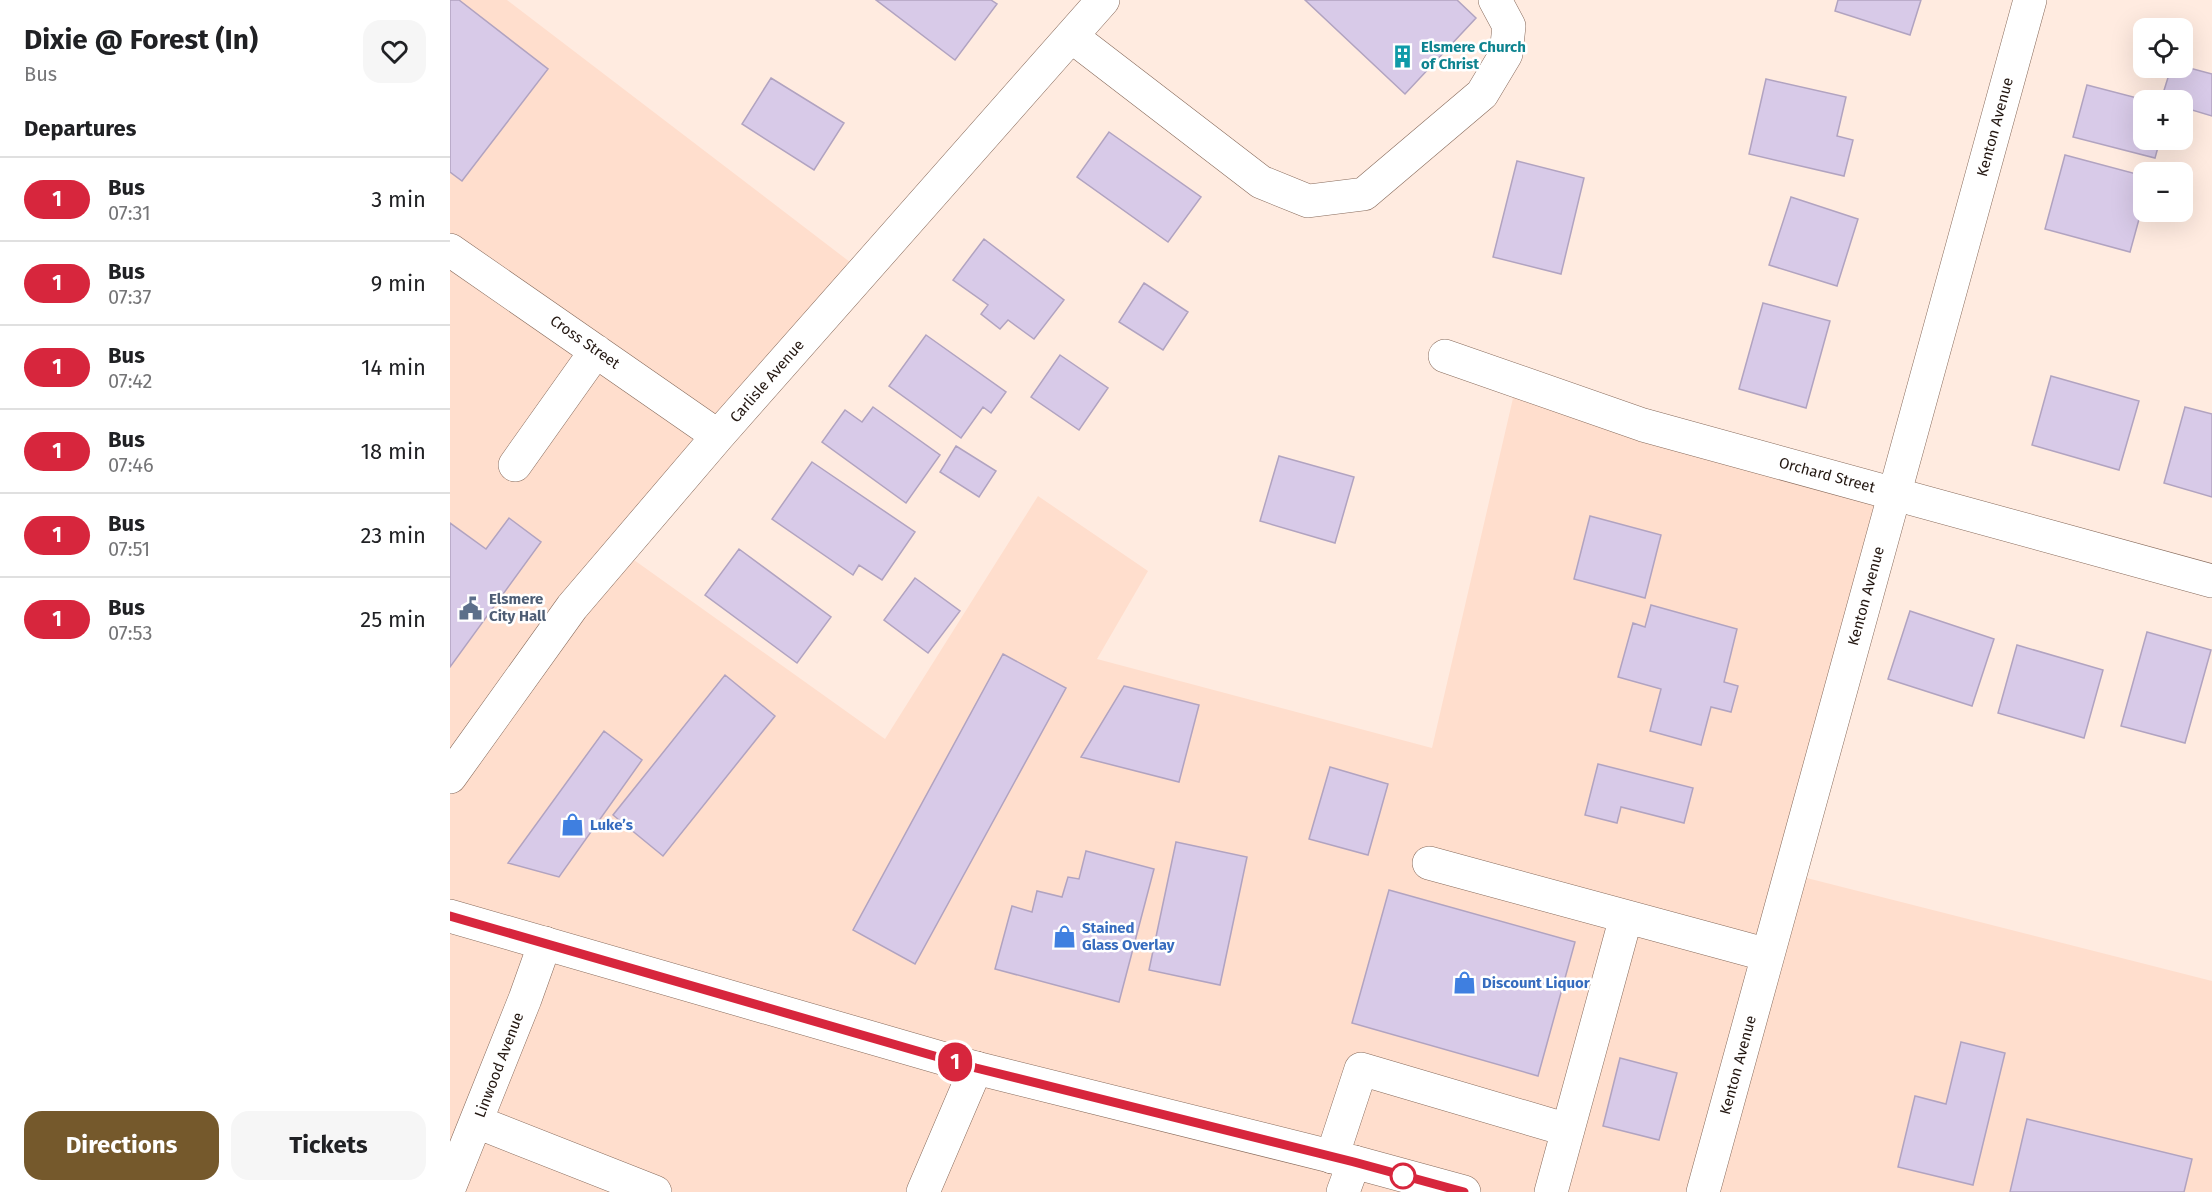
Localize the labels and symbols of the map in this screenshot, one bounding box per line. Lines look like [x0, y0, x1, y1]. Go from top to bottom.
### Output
place label: Elsmere Church of Christ [1421, 38, 1526, 73]
building icon: Elsmere Church of Christ [1390, 43, 1416, 69]
street label: Kenton Avenue [1973, 75, 2017, 179]
street label: Cross Street [547, 311, 624, 373]
street label: Carlisle Avenue [726, 336, 808, 426]
street label: Orchard Street [1777, 454, 1878, 497]
street label: Kenton Avenue [1844, 544, 1888, 648]
place label: Elsmere City Hall [489, 590, 546, 625]
public building icon: Elsmere City Hall [458, 595, 484, 621]
shop icon: Luke’s [559, 812, 585, 838]
place label: Luke’s [590, 816, 633, 834]
place label: Stained Glass Overlay [1082, 919, 1175, 954]
shop icon: Stained Glass Overlay [1051, 924, 1077, 950]
shop icon: Discount Liquor [1451, 970, 1477, 996]
place label: Discount Liquor [1482, 974, 1591, 992]
street label: Linwood Avenue [471, 1010, 527, 1120]
street label: Kenton Avenue [1716, 1013, 1760, 1117]
line badge: 1 [936, 1042, 974, 1082]
unlabelled marker [1390, 1163, 1416, 1189]

